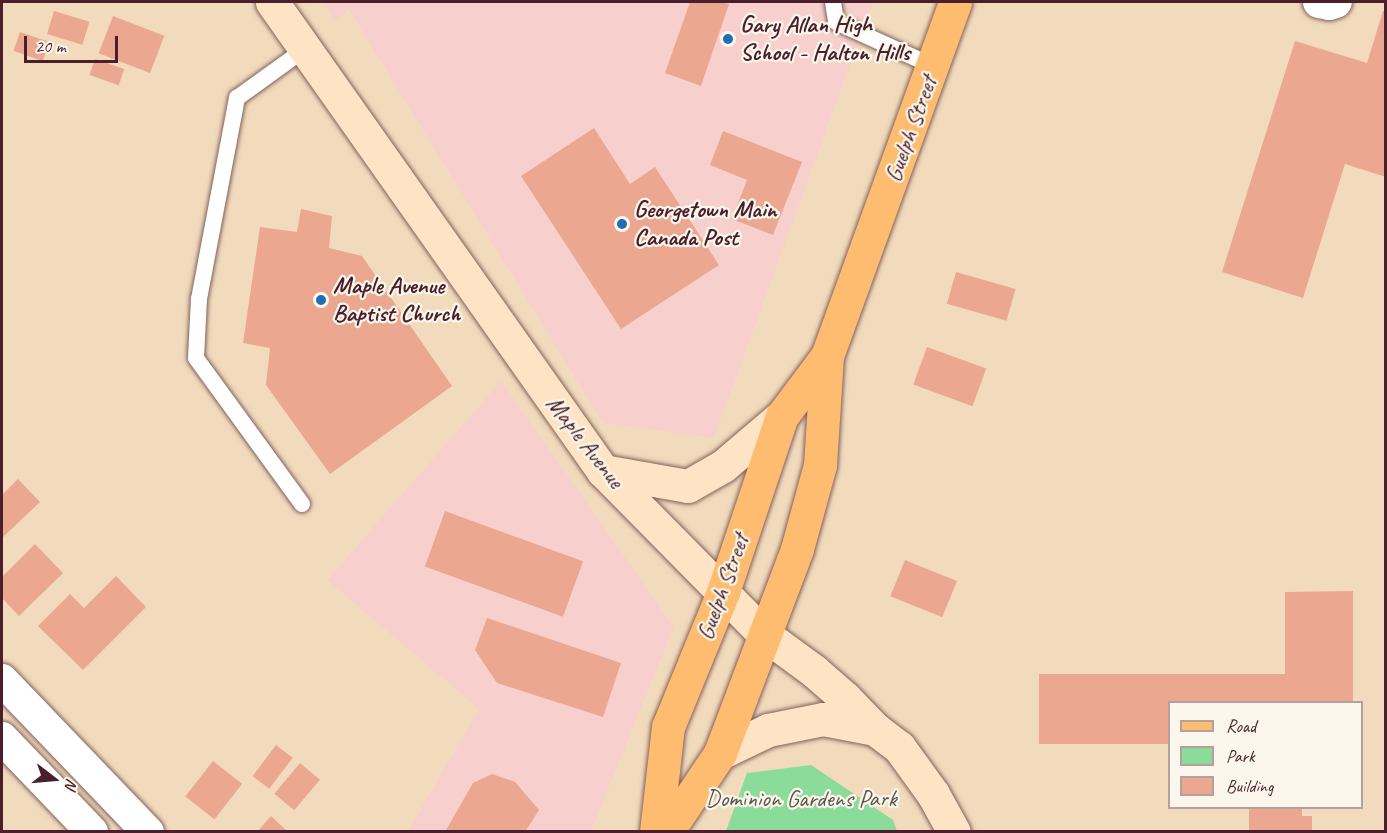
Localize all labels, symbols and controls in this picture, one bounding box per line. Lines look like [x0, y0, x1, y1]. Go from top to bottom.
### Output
place label: Gary Allan High School - Halton Hills [740, 11, 910, 67]
scale bar [27, 24, 122, 62]
marker: Gary Allan High School - Halton Hills [721, 32, 735, 46]
text: 20 m [35, 35, 66, 57]
street label: Guelph Street [879, 72, 943, 186]
place label: Georgetown Main Canada Post [634, 196, 777, 252]
marker: Georgetown Main Canada Post [615, 217, 629, 231]
place label: Maple Avenue Baptist Church [333, 272, 461, 328]
marker: Maple Avenue Baptist Church [314, 293, 328, 307]
street label: Maple Avenue [540, 390, 630, 494]
street label: Guelph Street [691, 530, 755, 644]
legend [1168, 701, 1363, 809]
text: Road [1226, 715, 1256, 737]
text: Park [1226, 745, 1255, 767]
north arrow [24, 749, 84, 809]
text: Building [1226, 775, 1273, 797]
text: N [60, 776, 82, 791]
park label: Dominion Gardens Park [705, 785, 897, 813]

